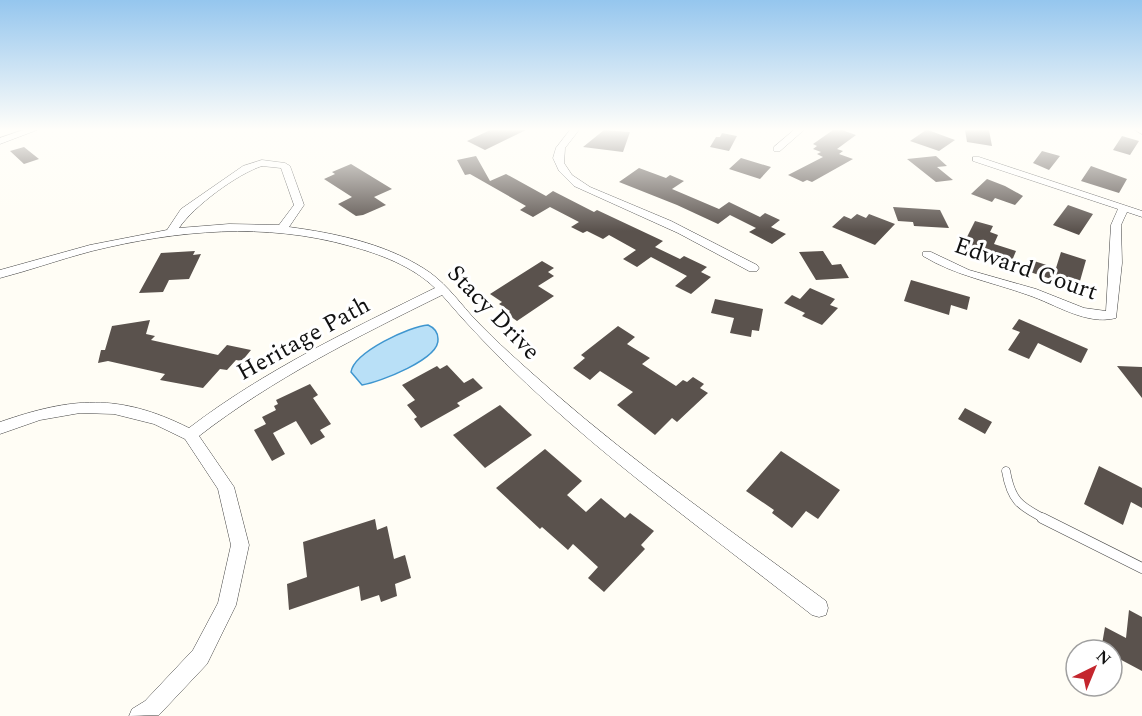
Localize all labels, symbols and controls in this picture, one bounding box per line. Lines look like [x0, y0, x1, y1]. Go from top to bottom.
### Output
street label: Edward Court [949, 228, 1102, 310]
street label: Stacy Drive [438, 257, 548, 369]
street label: Heritage Path [230, 287, 377, 390]
north arrow [1064, 638, 1124, 698]
text: N [1091, 645, 1117, 671]

